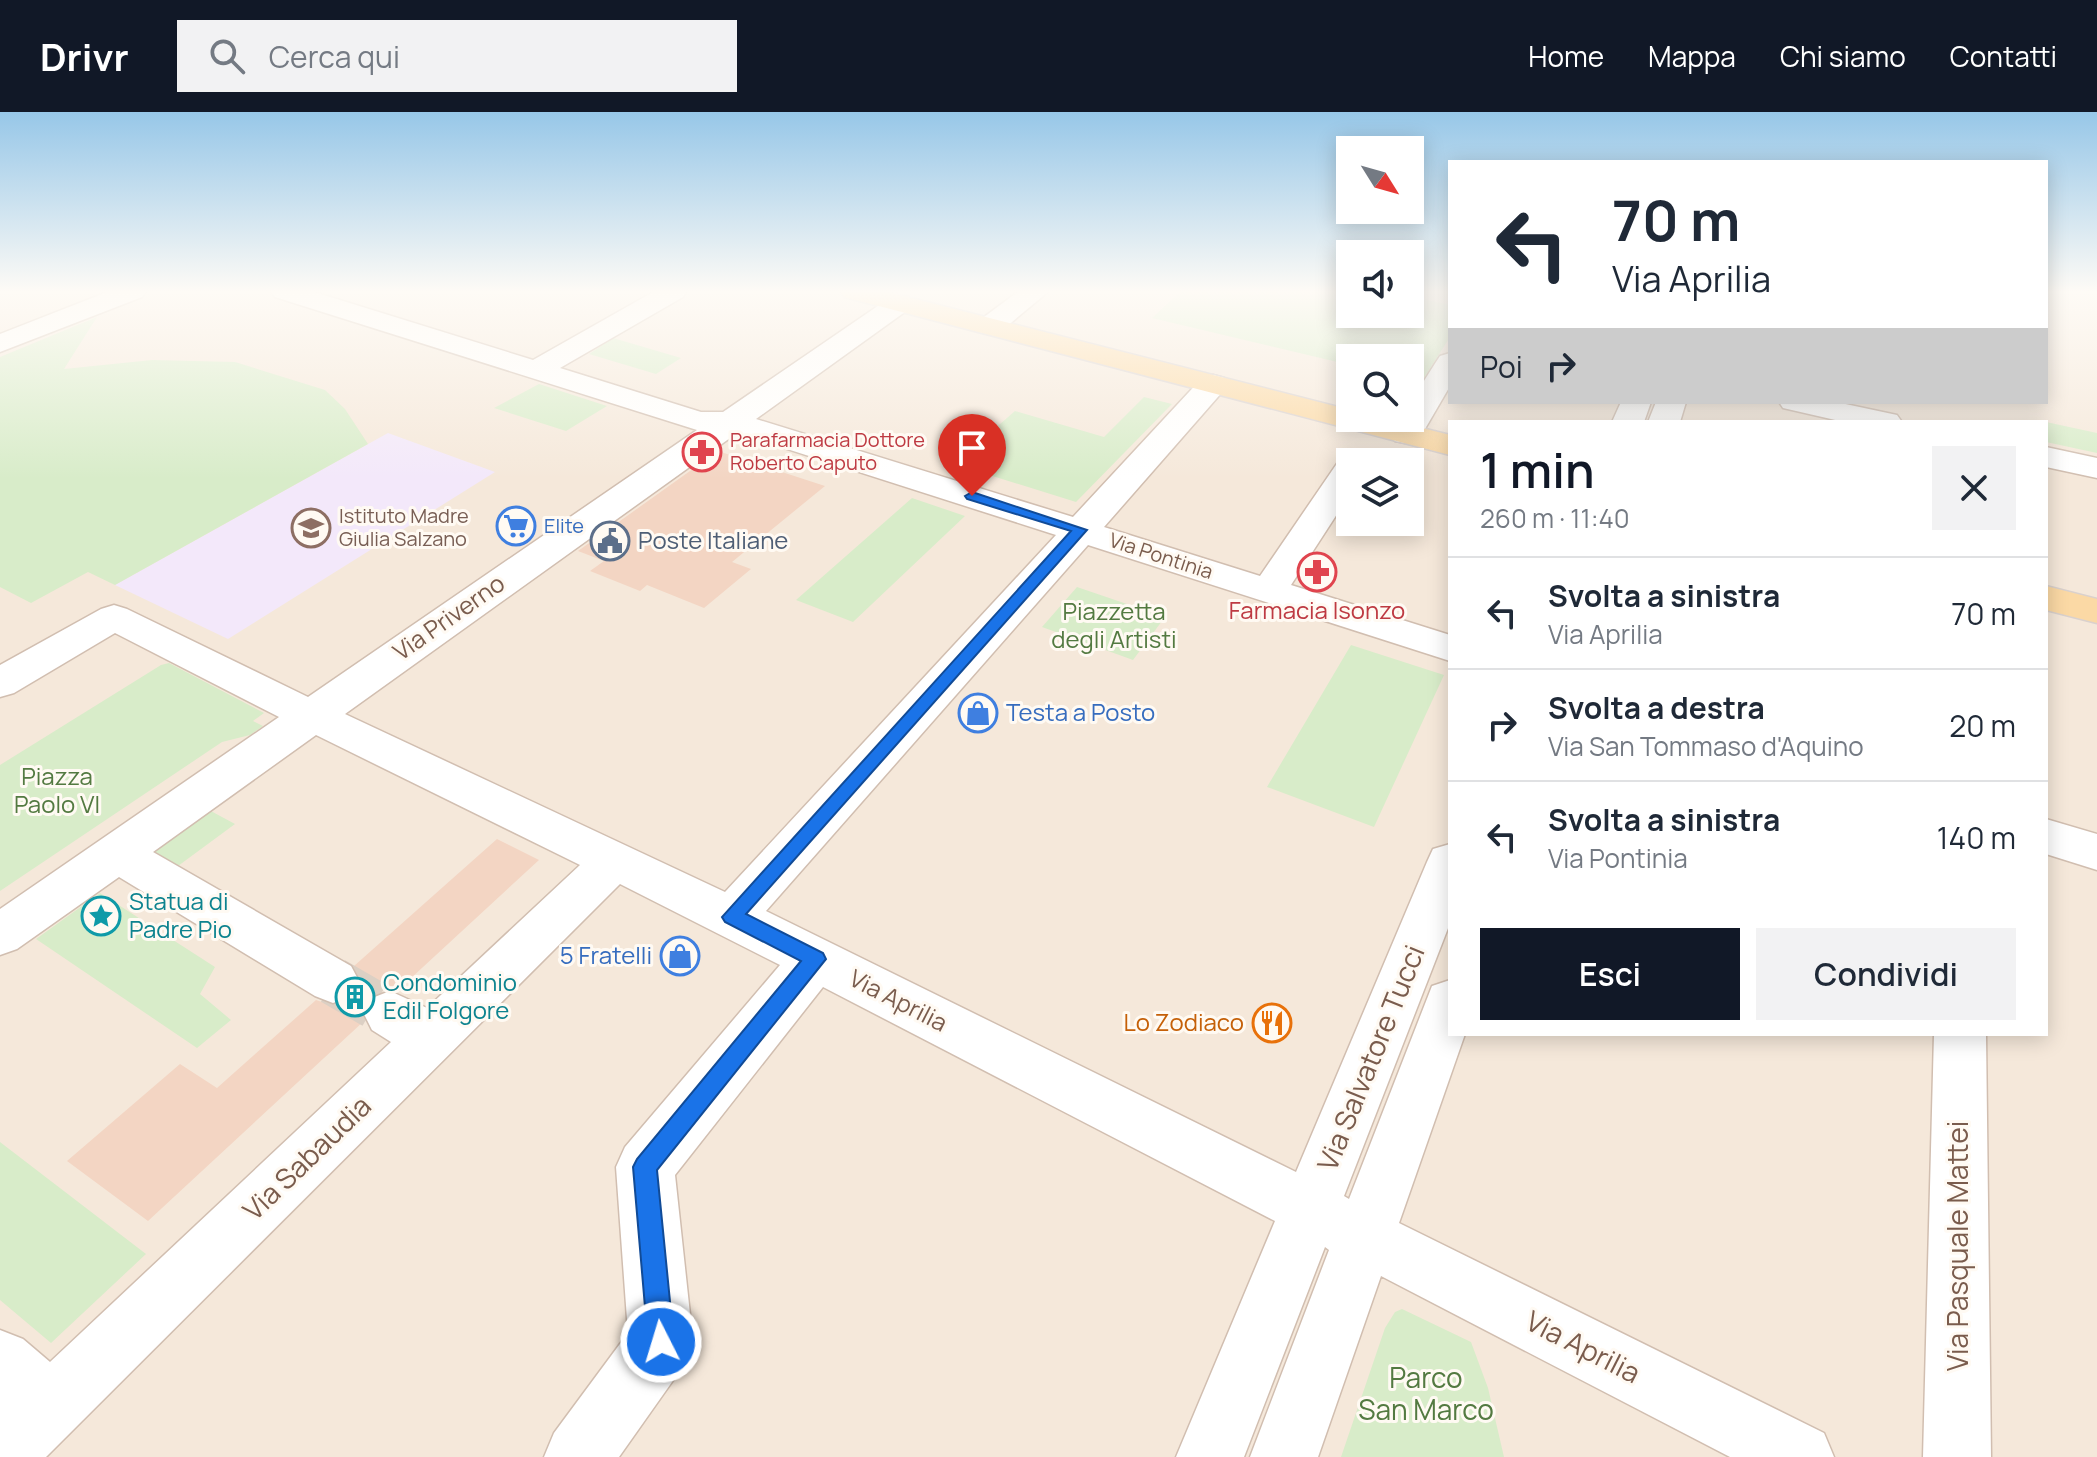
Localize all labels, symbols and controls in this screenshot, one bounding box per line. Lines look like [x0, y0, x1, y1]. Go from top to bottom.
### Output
search box [177, 20, 737, 92]
text: Drivr [40, 30, 129, 82]
icon: search [205, 34, 249, 78]
text: Cerca qui [269, 36, 400, 77]
text: Home [1528, 37, 1604, 75]
text: Mappa [1648, 37, 1736, 75]
text: Chi siamo [1780, 37, 1906, 75]
text: Contatti [1950, 37, 2057, 75]
north arrow [1336, 136, 1424, 224]
map controls [1336, 136, 1424, 536]
text: 70 m [1612, 181, 1740, 258]
icon: left [1480, 192, 1584, 296]
button: sound [1336, 240, 1424, 328]
text: Via Aprilia [1612, 254, 1771, 303]
button: search [1336, 344, 1424, 432]
icon: right [1539, 344, 1583, 388]
text: Poi [1480, 346, 1523, 387]
pin [938, 414, 1006, 496]
place label: Parafarmacia Dottore Roberto Caputo [730, 426, 925, 476]
icon: arrive [950, 426, 994, 470]
pharmacy icon: Parafarmacia Dottore Roberto Caputo [681, 431, 723, 473]
text: 1 min [1480, 437, 1594, 502]
button: close [1932, 446, 2016, 530]
button: layers [1336, 448, 1424, 536]
text: 260 m · 11:40 [1480, 500, 1630, 536]
place label: Istituto Madre Giulia Salzano [339, 502, 469, 552]
supermarket icon: Elite [495, 505, 537, 547]
school or university icon: Istituto Madre Giulia Salzano [290, 507, 332, 549]
place label: Elite [544, 512, 584, 539]
public building icon: Poste Italiane [589, 520, 631, 562]
place label: Poste Italiane [638, 523, 788, 556]
street label: Via Pontinia [1106, 526, 1216, 585]
pharmacy icon: Farmacia Isonzo [1296, 551, 1338, 593]
street label: Via Priverno [386, 566, 511, 667]
text: Svolta a sinistra [1548, 575, 1780, 616]
icon: left [1480, 591, 1524, 635]
place label: Farmacia Isonzo [1229, 593, 1405, 626]
text: 70 m [1951, 593, 2016, 634]
park label: Piazzetta degli Artisti [1051, 594, 1177, 655]
text: Via Aprilia [1548, 616, 1663, 652]
text: Svolta a destra [1548, 687, 1765, 728]
shop icon: Testa a Posto [957, 692, 999, 734]
place label: Testa a Posto [1006, 695, 1155, 728]
icon: right [1480, 703, 1524, 747]
text: 20 m [1949, 705, 2016, 746]
text: Via San Tommaso d'Aquino [1548, 728, 1864, 764]
park label: Piazza Paolo VI [14, 759, 100, 820]
text: Svolta a sinistra [1548, 799, 1780, 840]
icon: left [1480, 815, 1524, 859]
text: 140 m [1937, 817, 2016, 858]
text: Via Pontinia [1548, 840, 1688, 876]
place label: Statua di Padre Pio [129, 884, 232, 945]
place icon: Statua di Padre Pio [80, 895, 122, 937]
button: Esci [1480, 928, 1740, 1020]
button: Condividi [1756, 928, 2016, 1020]
shop icon: 5 Fratelli [659, 935, 701, 977]
place label: 5 Fratelli [560, 938, 652, 971]
street label: Via Salvatore Tucci [1308, 939, 1433, 1176]
street label: Via Aprilia [844, 961, 953, 1038]
place label: Condominio Edil Folgore [383, 965, 517, 1026]
building icon: Condominio Edil Folgore [334, 976, 376, 1018]
restaurant icon: Lo Zodiaco [1251, 1002, 1293, 1044]
place label: Lo Zodiaco [1124, 1005, 1244, 1038]
street label: Via Sabaudia [234, 1087, 379, 1228]
street label: Via Pasquale Mattei [1938, 1121, 1976, 1371]
position arrow [619, 1300, 703, 1384]
street label: Via Aprilia [1520, 1301, 1647, 1391]
park label: Parco San Marco [1358, 1358, 1494, 1428]

